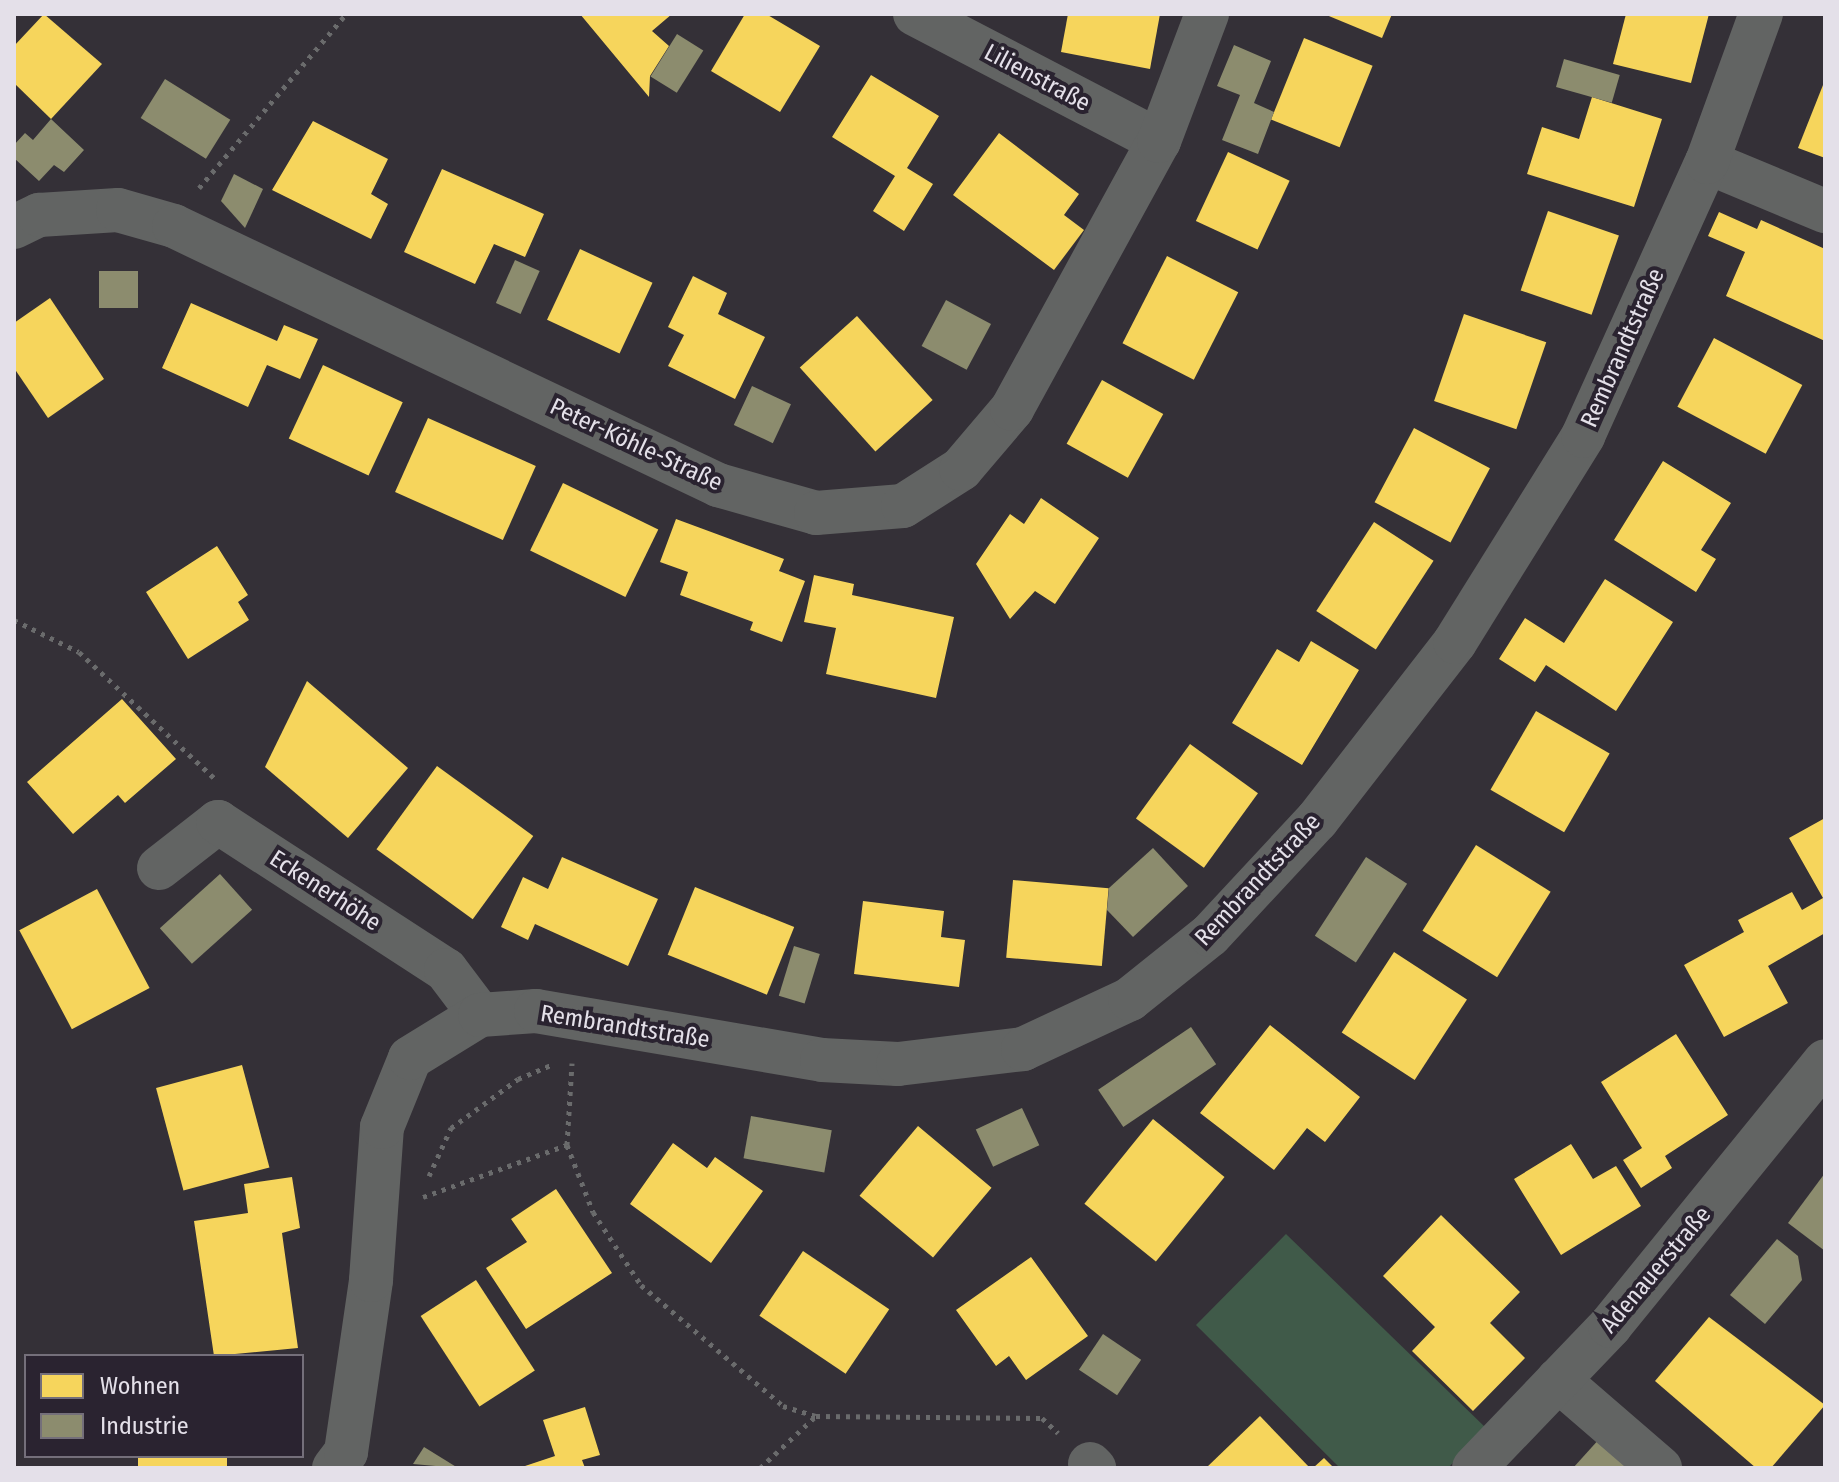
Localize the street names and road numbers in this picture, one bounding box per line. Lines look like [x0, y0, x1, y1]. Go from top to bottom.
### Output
street label: Lilienstraße [979, 38, 1095, 118]
street label: Rembrandtstraße [1575, 264, 1671, 432]
street label: Peter-Köhle-Straße [545, 392, 727, 498]
street label: Rembrandtstraße [1189, 808, 1327, 952]
street label: Eckenerhöhe [264, 844, 386, 938]
street label: Rembrandtstraße [538, 999, 712, 1055]
street label: Adenauerstraße [1595, 1201, 1717, 1339]

